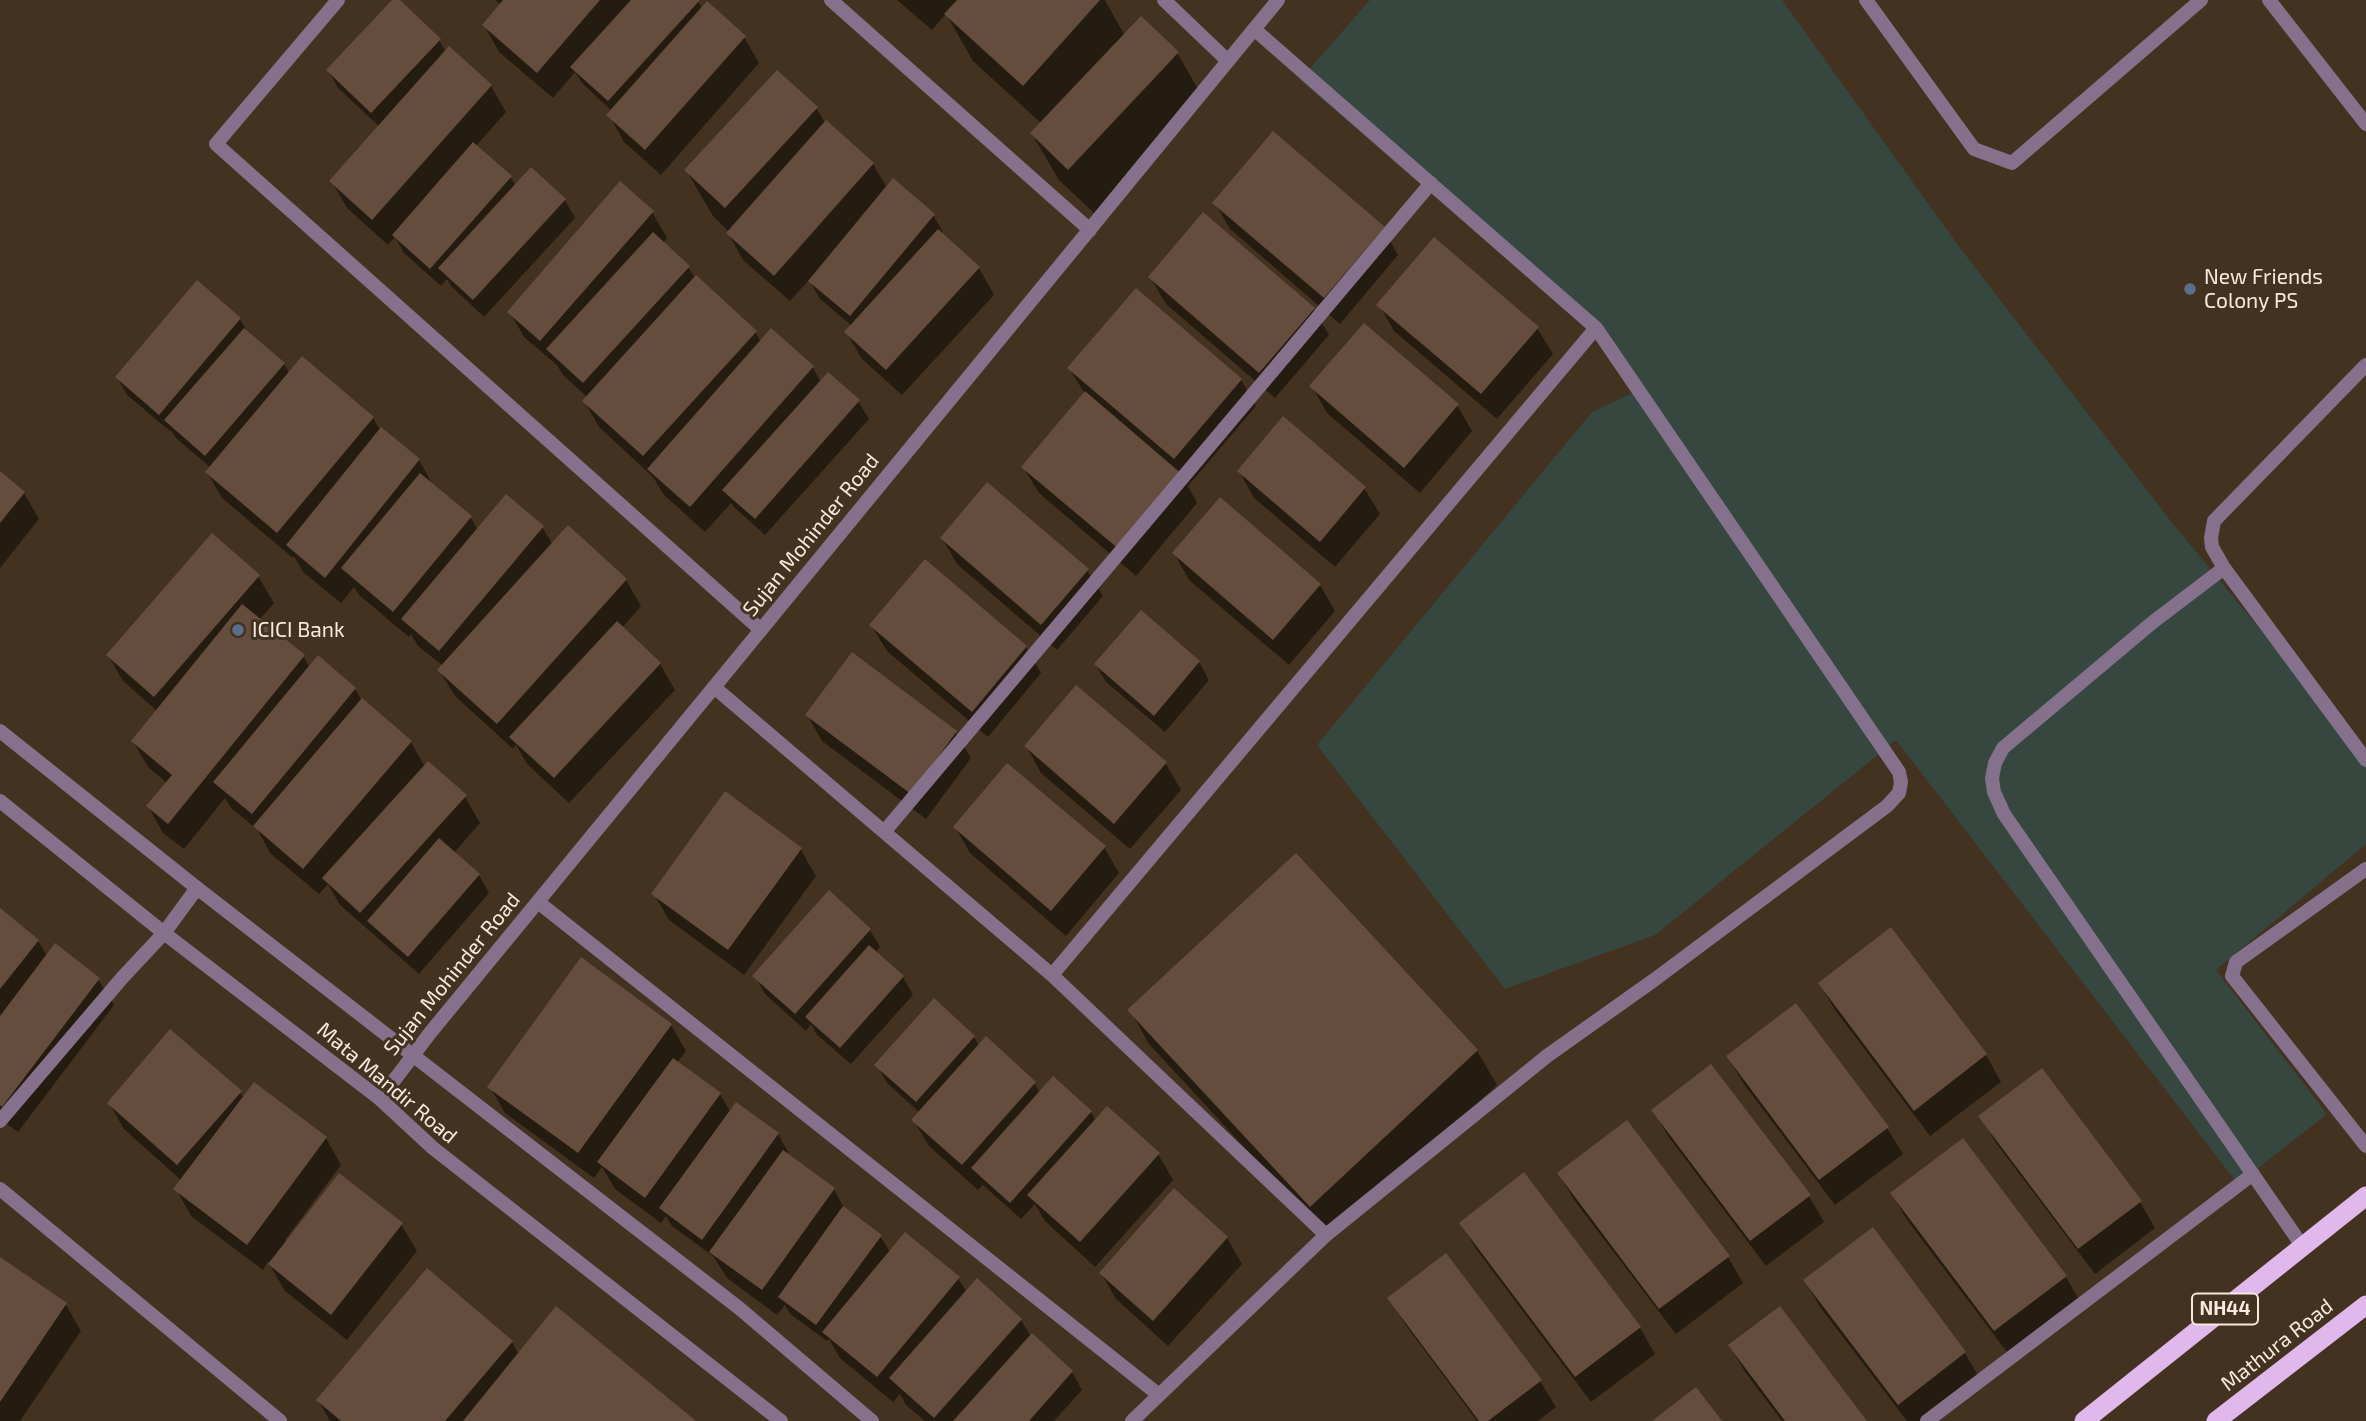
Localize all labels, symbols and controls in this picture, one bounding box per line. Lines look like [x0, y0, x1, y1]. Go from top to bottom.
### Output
place label: New Friends Colony PS [2204, 264, 2323, 314]
marker: New Friends Colony PS [2182, 281, 2198, 297]
street label: Sujan Mohinder Road [738, 449, 884, 621]
place label: ICICI Bank [252, 617, 345, 643]
marker: ICICI Bank [230, 622, 246, 638]
street label: Sujan Mohinder Road [379, 888, 525, 1060]
street label: Mata Mandir Road [312, 1017, 462, 1149]
street label: Mathura Road [2216, 1293, 2338, 1397]
road number: NH44 [2192, 1294, 2258, 1324]

